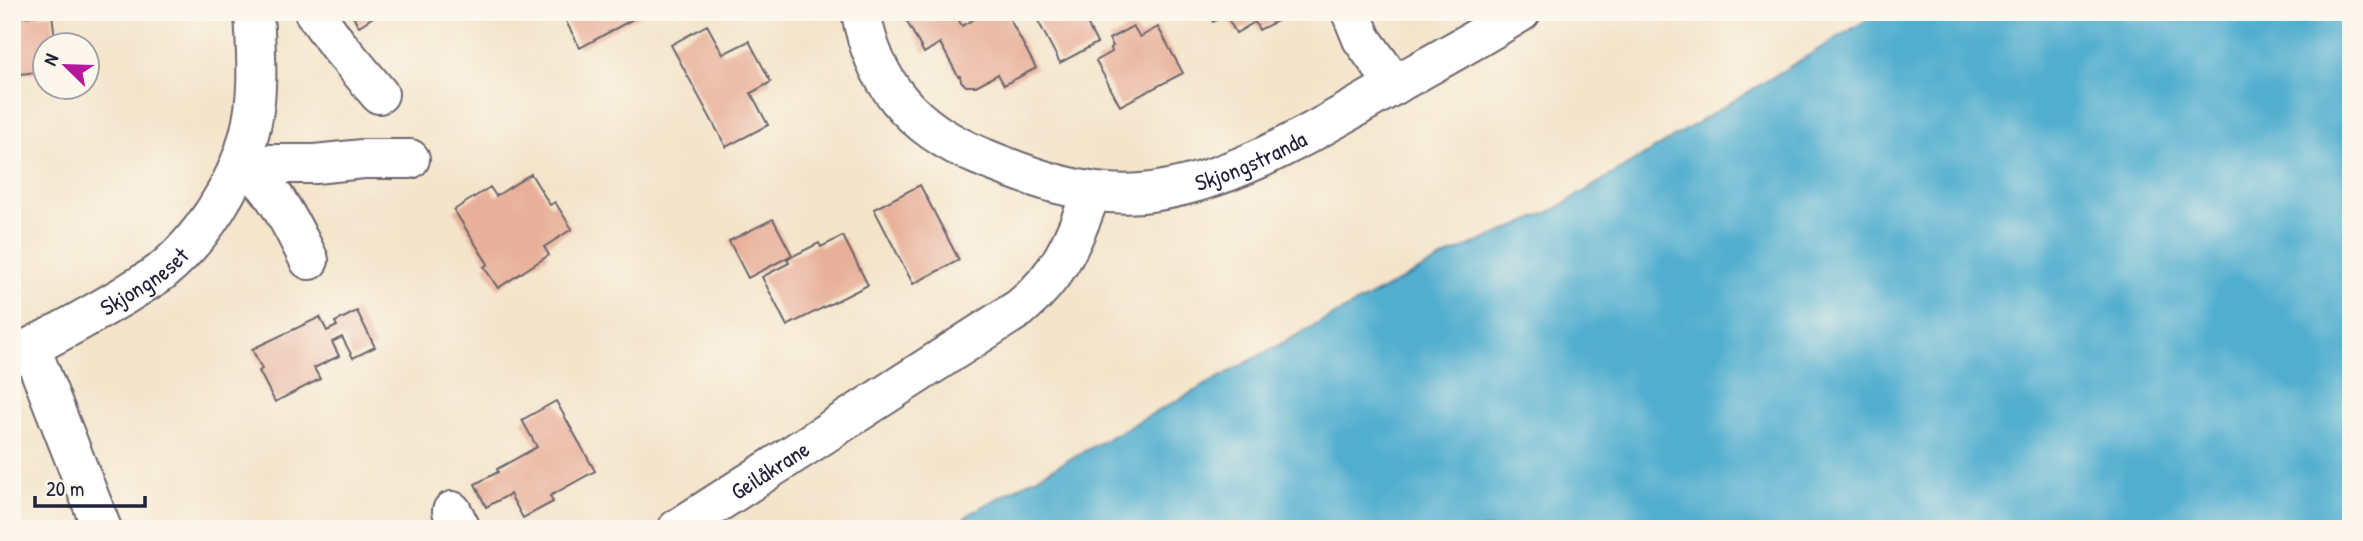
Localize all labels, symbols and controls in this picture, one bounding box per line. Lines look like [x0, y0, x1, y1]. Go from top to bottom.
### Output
north arrow [32, 32, 102, 102]
text: N [36, 50, 64, 69]
street label: Skjongstranda [1191, 123, 1312, 198]
street label: Skjongneset [94, 239, 196, 322]
street label: Geilåkrane [724, 433, 815, 506]
scale bar [35, 464, 145, 508]
text: 20 m [46, 474, 84, 503]

